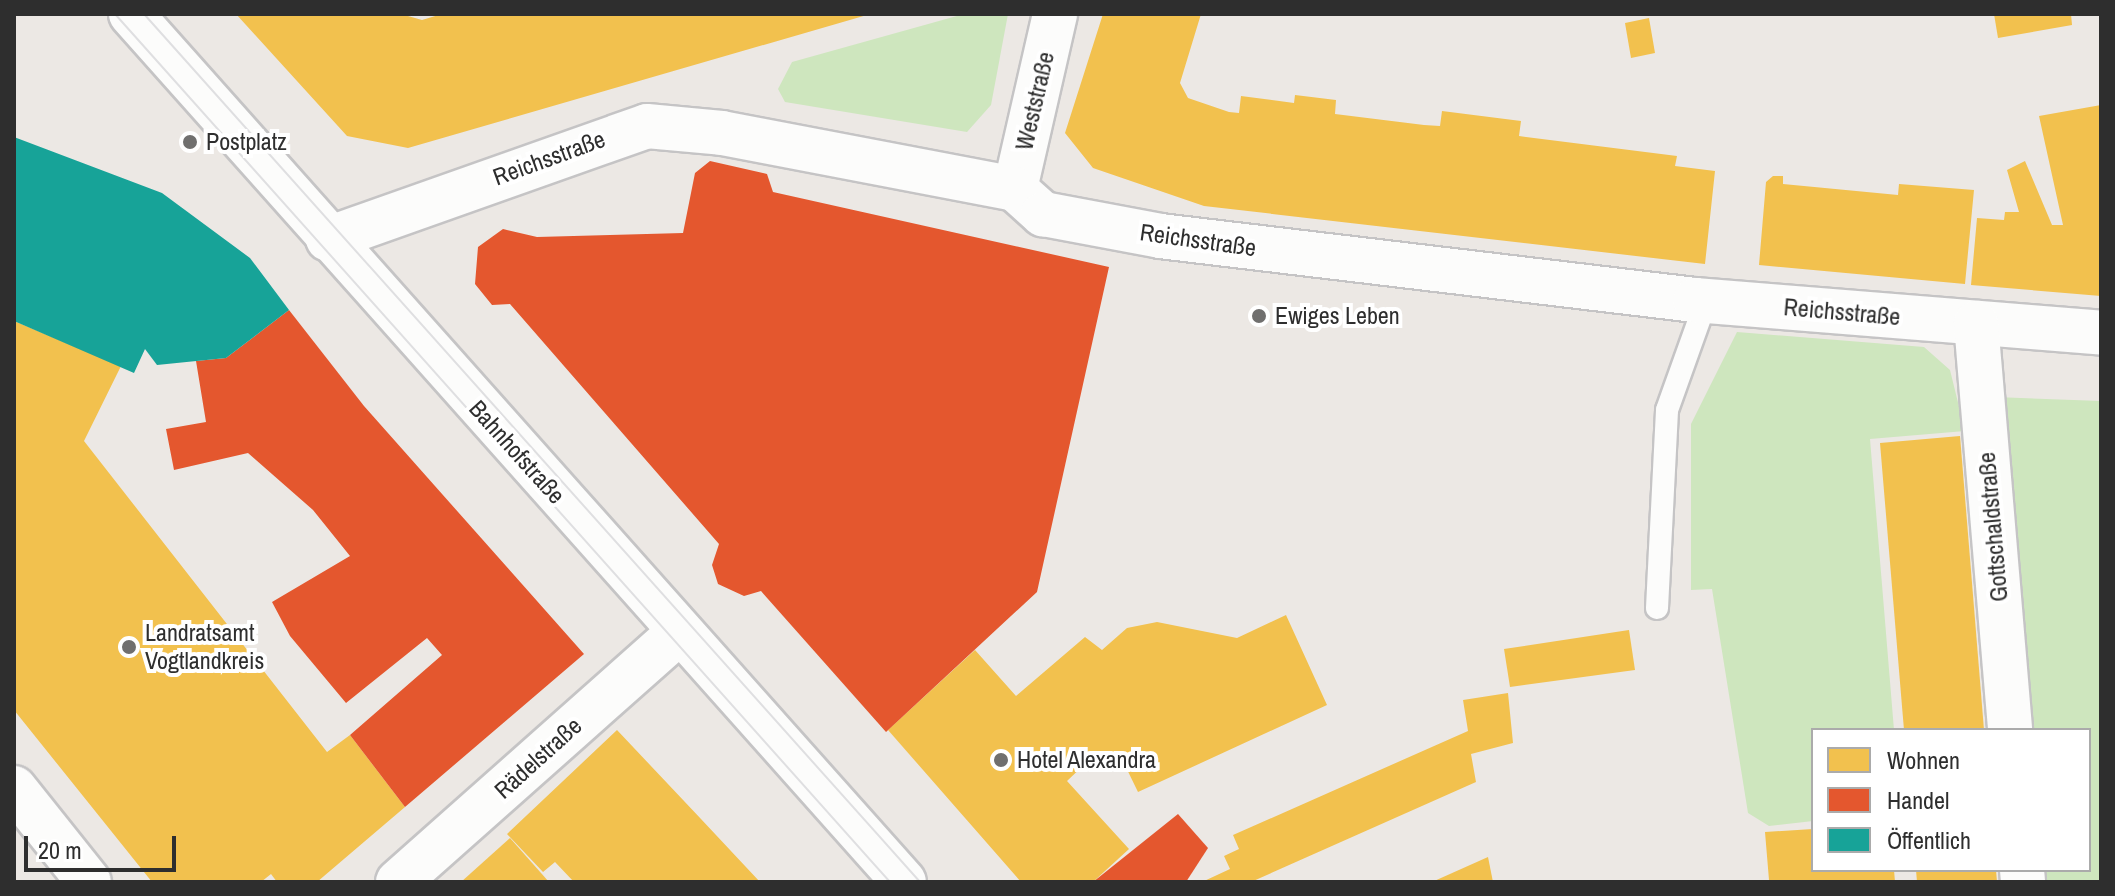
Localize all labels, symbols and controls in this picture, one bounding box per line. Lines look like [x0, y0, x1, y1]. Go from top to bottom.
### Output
street label: Weststraße [1010, 49, 1060, 153]
street label: Reichsstraße [489, 124, 609, 192]
place label: Postplatz [206, 128, 287, 156]
marker: Postplatz [181, 133, 199, 151]
street label: Reichsstraße [1138, 218, 1258, 262]
street label: Reichsstraße [1782, 293, 1902, 331]
place label: Ewiges Leben [1275, 302, 1400, 330]
marker: Ewiges Leben [1250, 307, 1268, 325]
street label: Bahnhofstraße [463, 394, 571, 510]
street label: Gottschaldstraße [1972, 451, 2014, 603]
place label: Landratsamt Vogtlandkreis [145, 619, 264, 675]
marker: Landratsamt Vogtlandkreis [120, 638, 138, 656]
street label: Rädelstraße [489, 711, 587, 805]
legend [1811, 728, 2091, 872]
text: Wohnen [1887, 744, 1960, 776]
place label: Hotel Alexandra [1017, 746, 1157, 774]
marker: Hotel Alexandra [992, 751, 1010, 769]
text: Handel [1887, 784, 1949, 816]
scale bar [28, 820, 180, 870]
text: Öffentlich [1887, 824, 1971, 856]
text: 20 m [38, 834, 82, 866]

